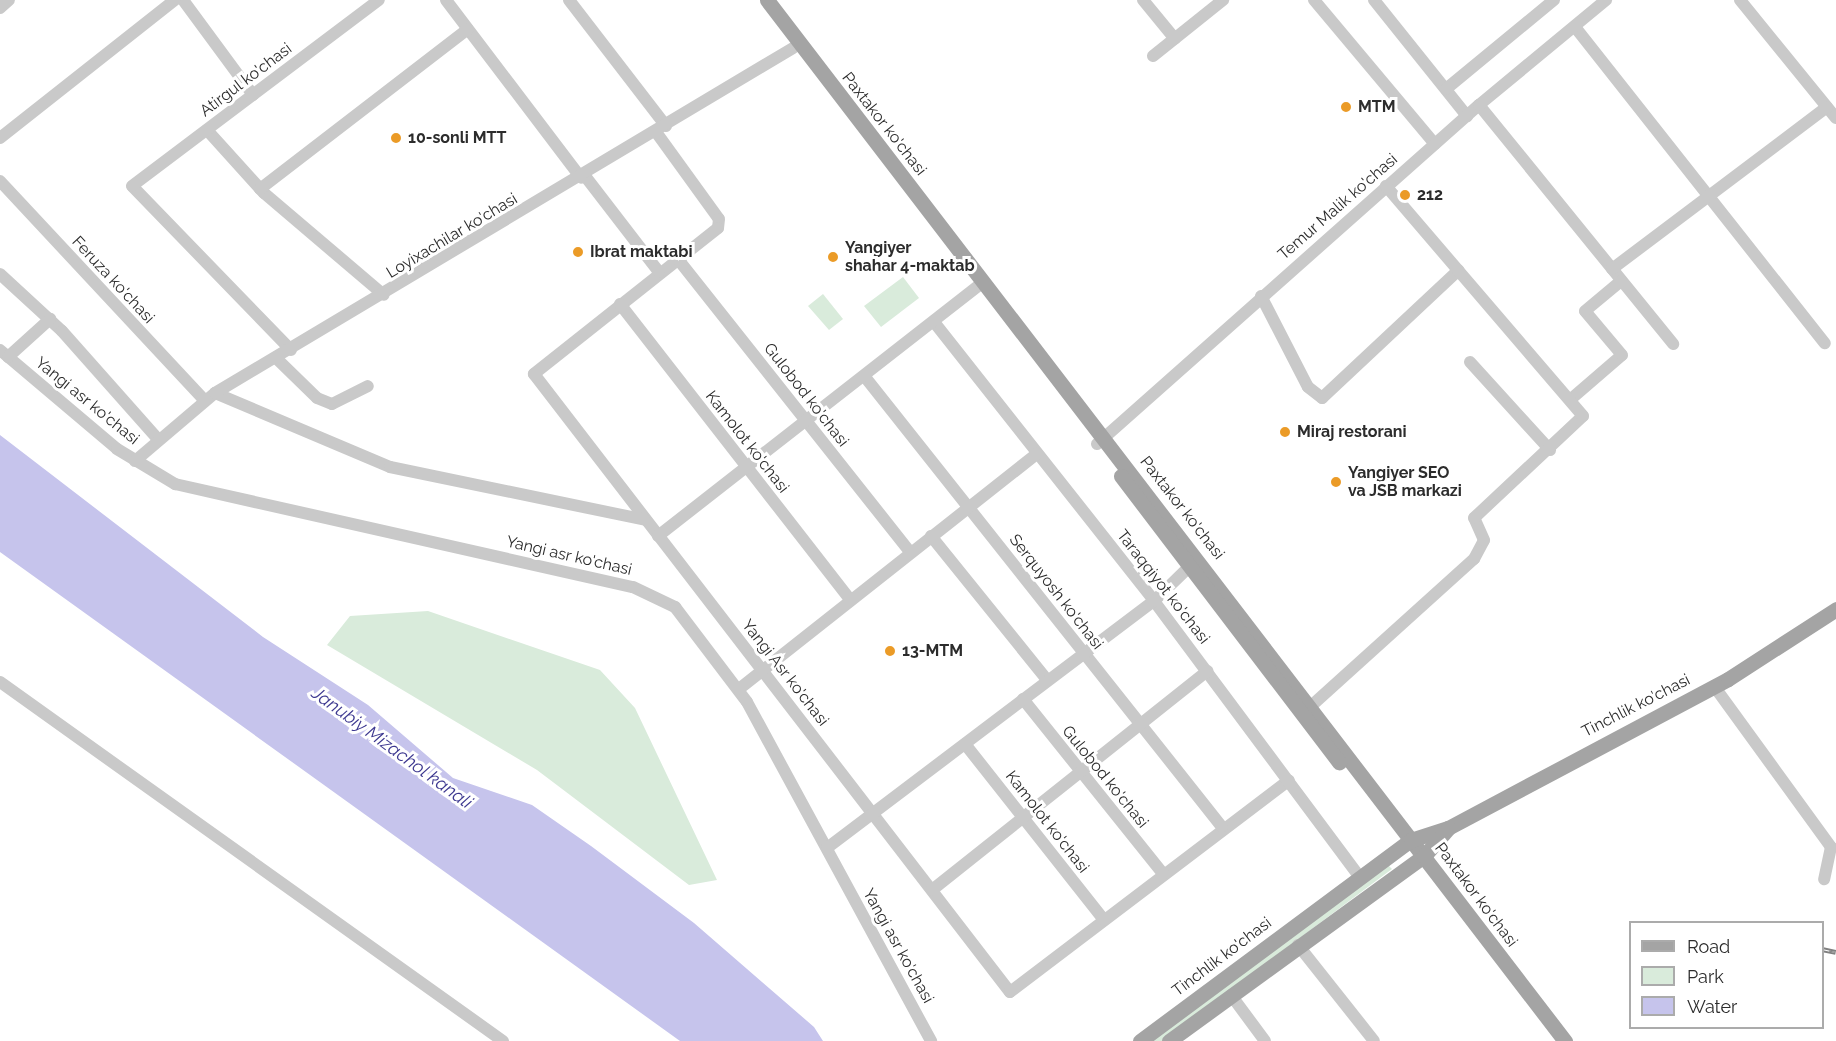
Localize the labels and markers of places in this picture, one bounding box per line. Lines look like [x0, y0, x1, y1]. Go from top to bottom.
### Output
place label: MTM [1358, 97, 1396, 117]
marker: MTM [1339, 100, 1353, 114]
place label: 10-sonli MTT [408, 128, 506, 148]
marker: 10-sonli MTT [389, 131, 403, 145]
place label: 212 [1417, 185, 1443, 205]
marker: 212 [1398, 188, 1412, 202]
place label: Yangiyer shahar 4-maktab [845, 238, 975, 276]
place label: Ibrat maktabi [590, 242, 693, 262]
marker: Ibrat maktabi [571, 245, 585, 259]
marker: Yangiyer shahar 4-maktab [826, 250, 840, 264]
place label: Miraj restorani [1297, 422, 1407, 442]
marker: Miraj restorani [1278, 425, 1292, 439]
place label: Yangiyer SEO va JSB markazi [1348, 463, 1462, 501]
marker: Yangiyer SEO va JSB markazi [1329, 475, 1343, 489]
place label: 13-MTM [902, 641, 963, 661]
marker: 13-MTM [883, 644, 897, 658]

